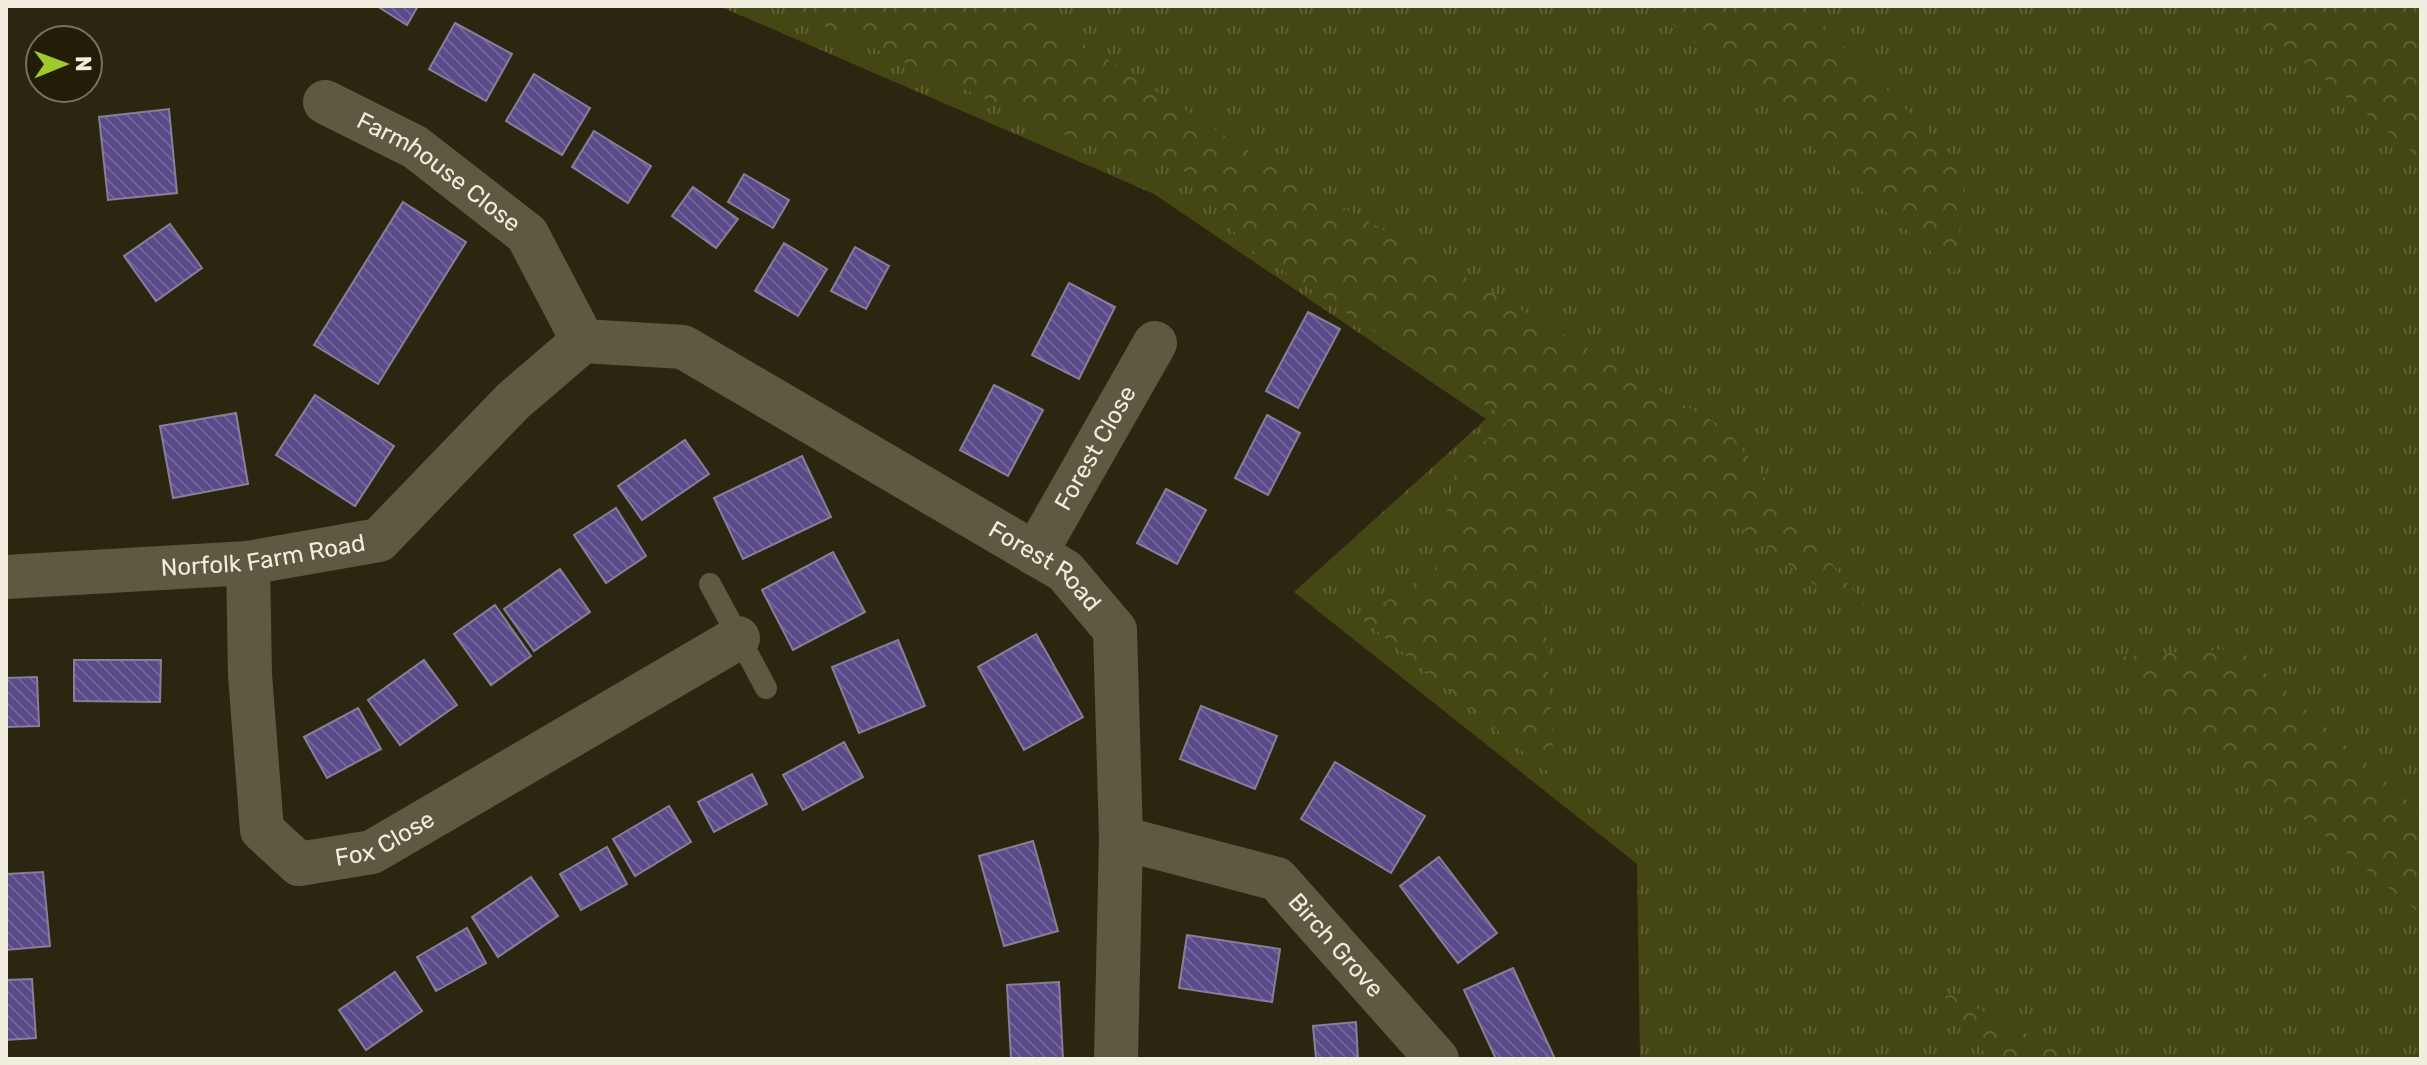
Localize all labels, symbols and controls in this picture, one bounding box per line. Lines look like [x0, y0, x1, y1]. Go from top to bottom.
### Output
north arrow [24, 24, 104, 104]
text: N [70, 56, 97, 72]
street label: Farmhouse Close [352, 106, 526, 238]
street label: Forest Close [1049, 381, 1142, 515]
street label: Forest Road [984, 515, 1107, 617]
street label: Norfolk Farm Road [160, 529, 367, 582]
street label: Fox Close [333, 805, 439, 872]
street label: Birch Grove [1282, 888, 1389, 1003]

